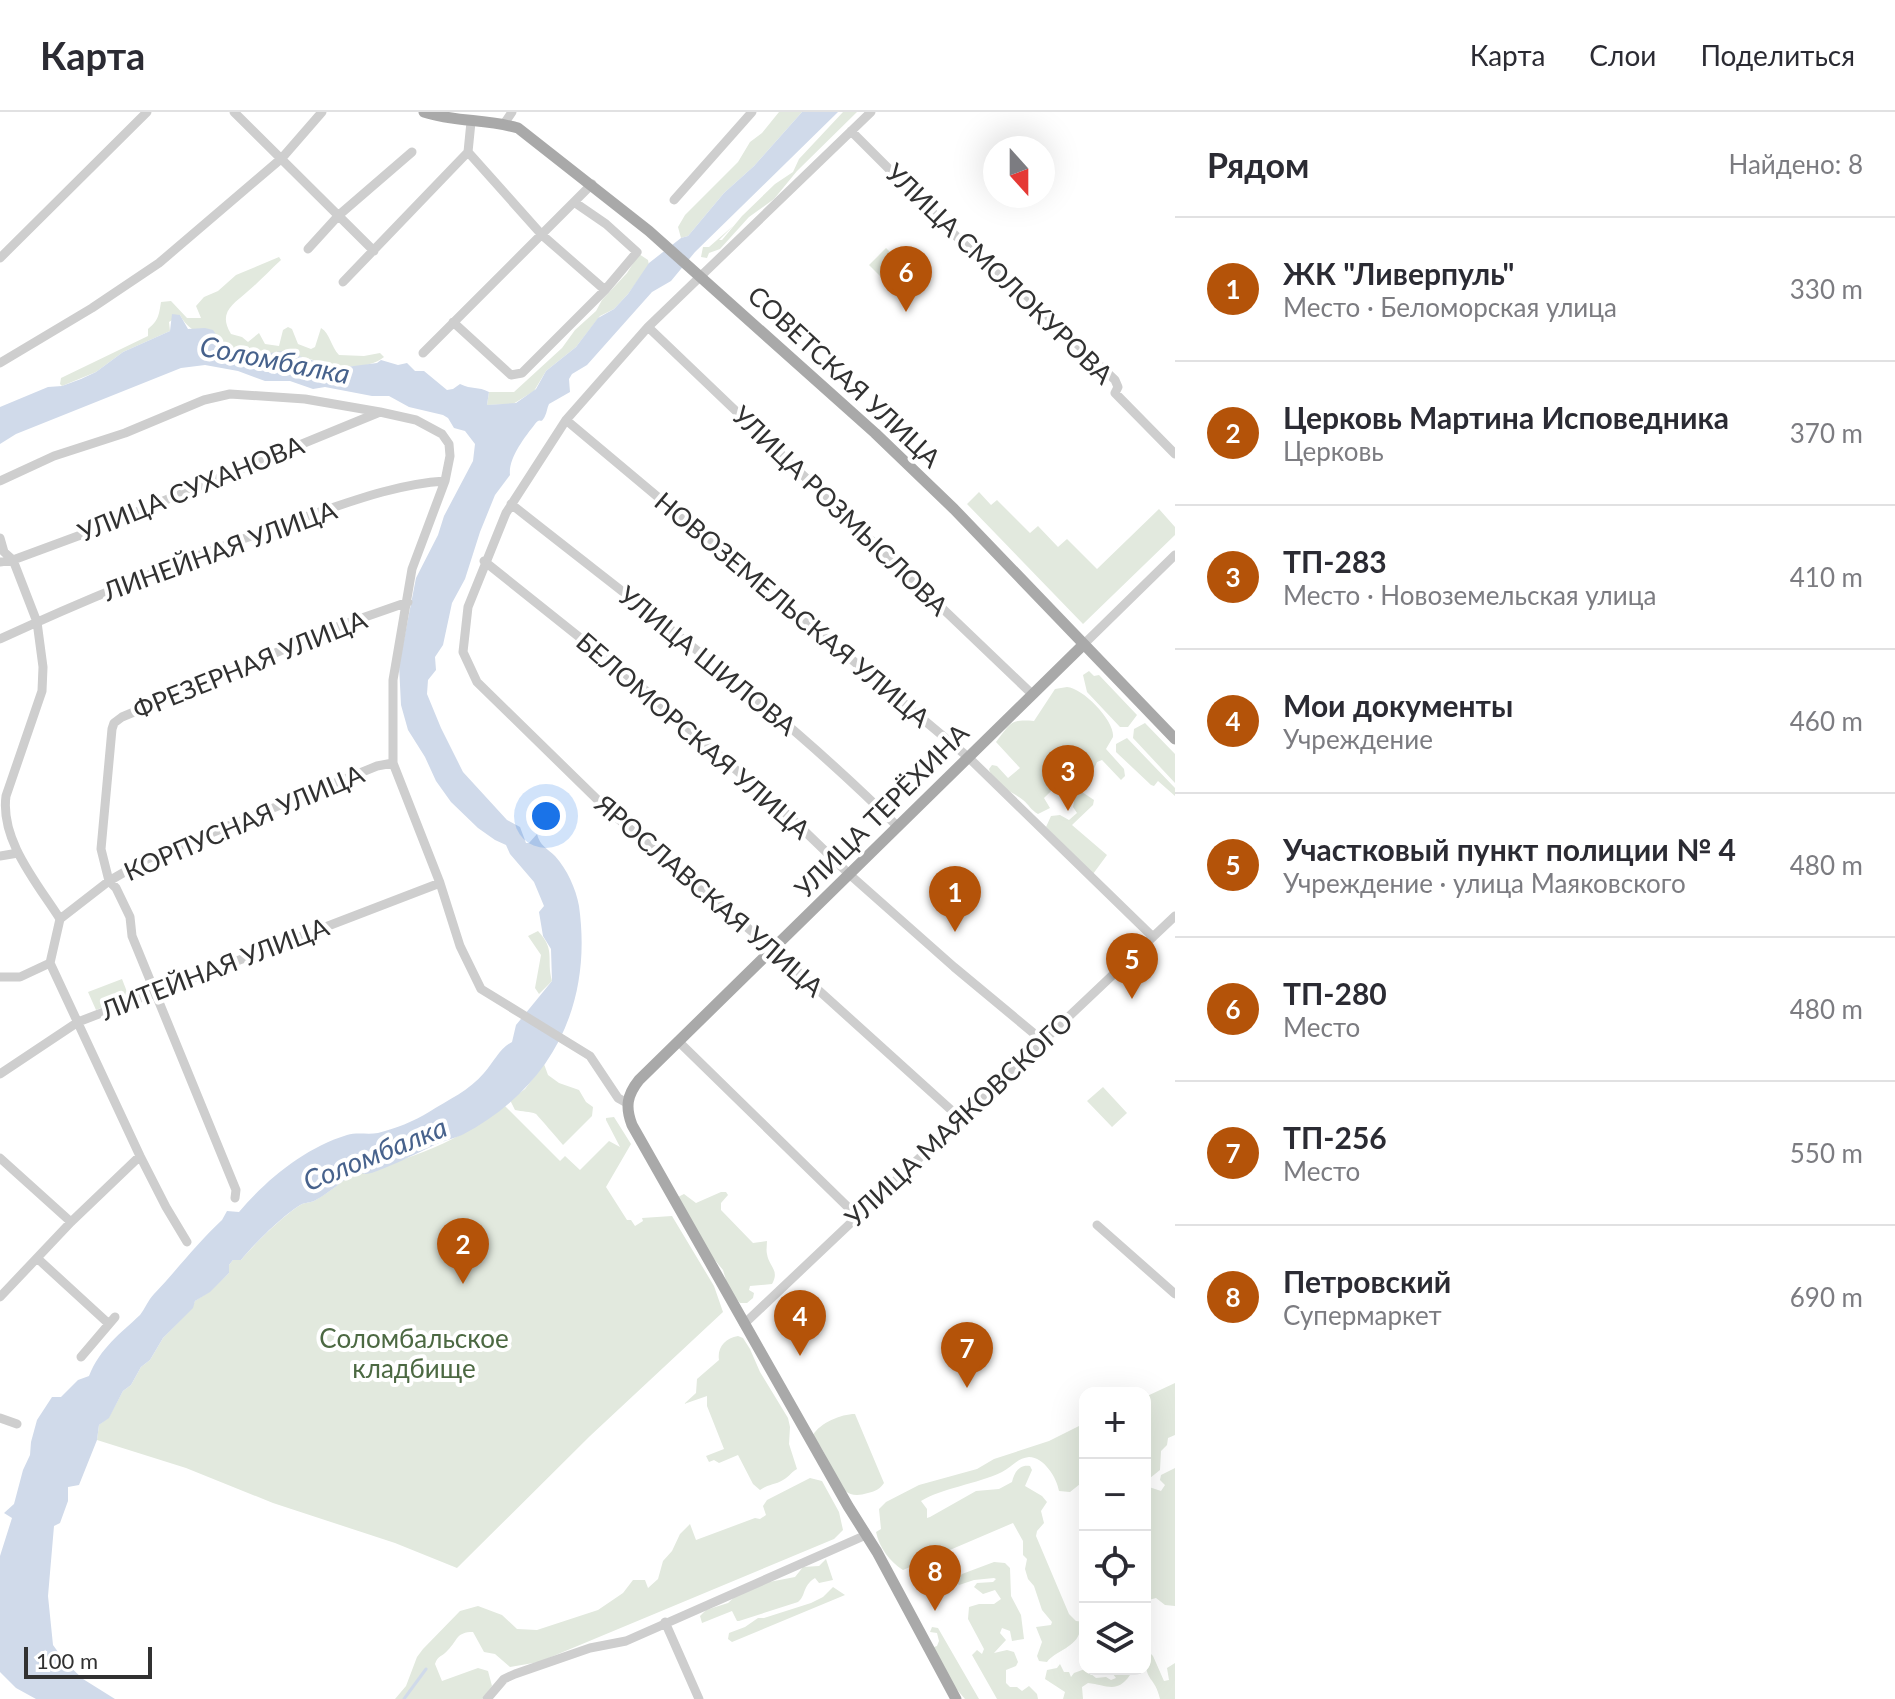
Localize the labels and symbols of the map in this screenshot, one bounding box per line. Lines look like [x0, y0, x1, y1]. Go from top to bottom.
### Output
north arrow [983, 136, 1055, 208]
street label: УЛИЦА СМОЛОКУРОВА [879, 156, 1120, 391]
pin: 6 [880, 246, 932, 312]
street label: СОВЕТСКАЯ УЛИЦА [742, 279, 948, 474]
water label: Соломбалка [197, 328, 353, 390]
street label: УЛИЦА РОЗМЫСЛОВА [726, 399, 956, 622]
street label: УЛИЦА СУХАНОВА [73, 428, 309, 548]
street label: НОВОЗЕМЕЛЬСКАЯ УЛИЦА [649, 485, 937, 734]
street label: ЛИНЕЙНАЯ УЛИЦА [98, 493, 341, 608]
street label: УЛИЦА ШИЛОВА [612, 579, 803, 742]
street label: ФРЕЗЕРНАЯ УЛИЦА [128, 602, 372, 726]
street label: БЕЛОМОРСКАЯ УЛИЦА [570, 625, 817, 846]
street label: УЛИЦА ТЕРЁХИНА [788, 716, 975, 904]
pin: 3 [1042, 745, 1094, 811]
street label: КОРПУСНАЯ УЛИЦА [119, 757, 369, 887]
street label: ЯРОСЛАВСКАЯ УЛИЦА [588, 787, 831, 1003]
your location [526, 796, 566, 836]
pin: 1 [929, 866, 981, 932]
street label: ЛИТЕЙНАЯ УЛИЦА [95, 910, 334, 1027]
pin: 5 [1106, 933, 1158, 999]
street label: УЛИЦА МАЯКОВСКОГО [838, 1005, 1079, 1233]
water label: Соломбалка [298, 1109, 451, 1197]
pin: 2 [437, 1218, 489, 1284]
pin: 4 [774, 1290, 826, 1356]
park label: Соломбальское кладбище [319, 1322, 509, 1384]
pin: 7 [941, 1322, 993, 1388]
pin: 8 [909, 1545, 961, 1611]
scale bar [24, 1643, 152, 1679]

